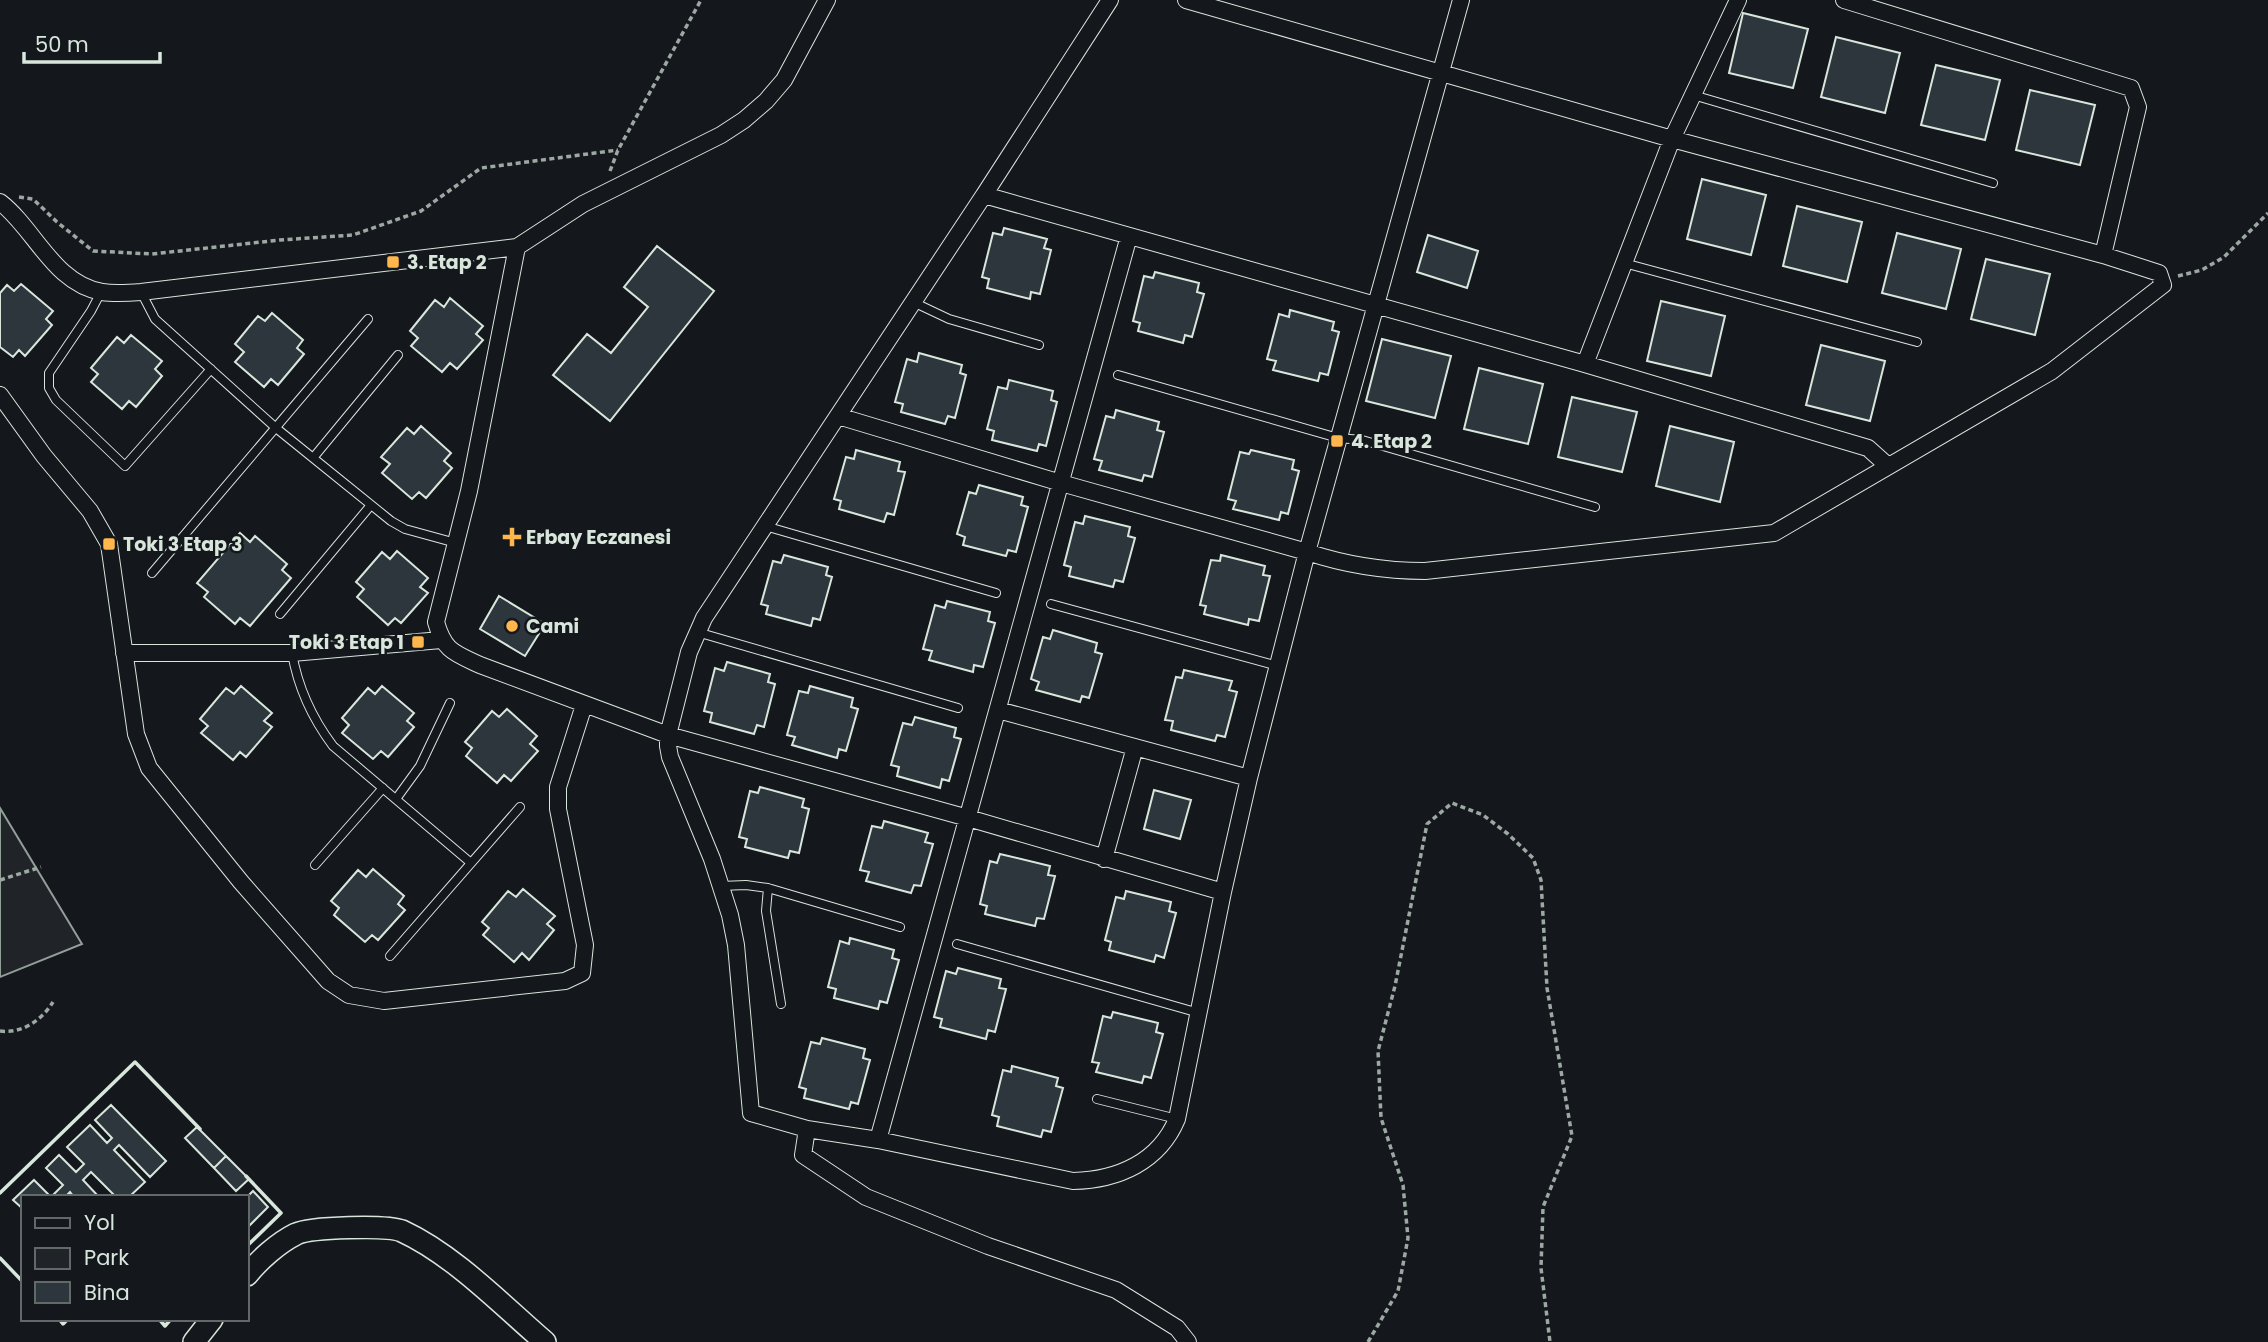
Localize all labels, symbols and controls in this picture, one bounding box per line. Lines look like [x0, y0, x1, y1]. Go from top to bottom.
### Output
scale bar [24, 21, 161, 65]
text: 50 m [35, 30, 89, 59]
place label: 3. Etap 2 [407, 249, 487, 276]
marker: 3. Etap 2 [385, 254, 401, 270]
place label: 4. Etap 2 [1351, 428, 1432, 455]
marker: 4. Etap 2 [1329, 433, 1345, 449]
place label: Erbay Eczanesi [526, 524, 671, 551]
marker: Erbay Eczanesi [504, 529, 520, 545]
place label: Toki 3 Etap 3 [123, 531, 243, 558]
marker: Toki 3 Etap 3 [101, 536, 117, 552]
place label: Cami [526, 613, 579, 640]
marker: Cami [504, 618, 520, 634]
place label: Toki 3 Etap 1 [289, 629, 404, 656]
marker: Toki 3 Etap 1 [410, 634, 426, 650]
legend [21, 1195, 248, 1321]
text: Yol [84, 1208, 115, 1237]
text: Park [84, 1243, 129, 1272]
text: Bina [84, 1278, 130, 1307]

